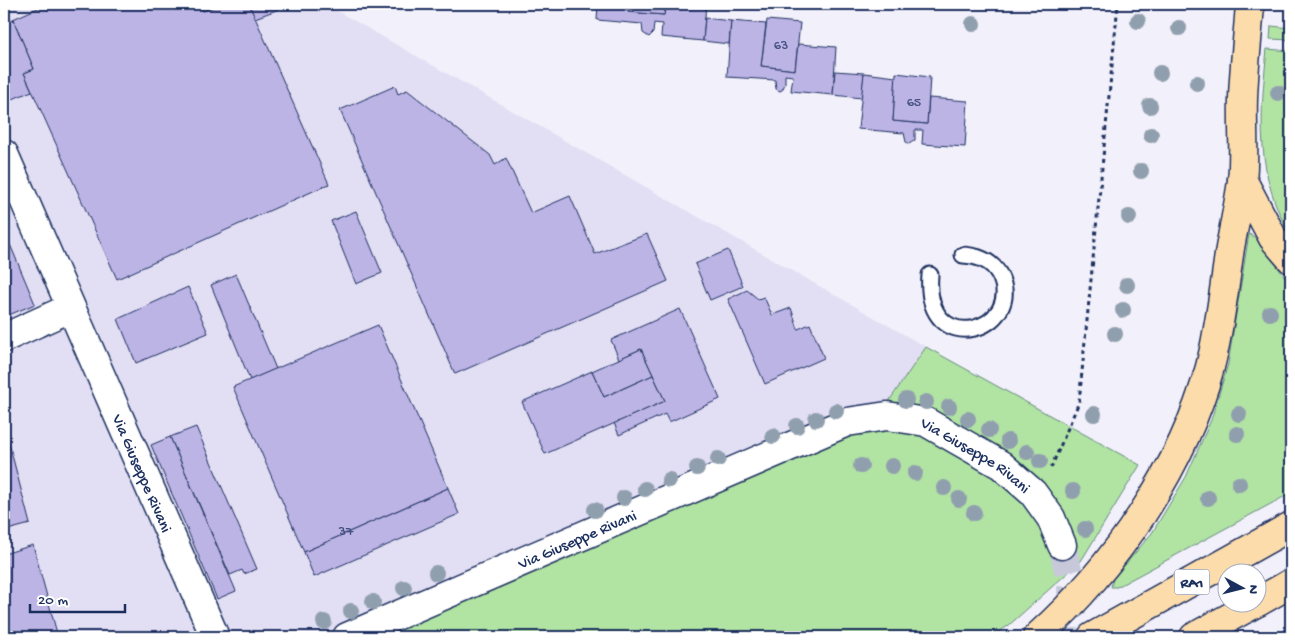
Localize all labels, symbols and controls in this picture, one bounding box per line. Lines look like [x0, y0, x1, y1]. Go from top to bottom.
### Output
house number: 63 [774, 38, 788, 55]
house number: 65 [907, 95, 921, 112]
street label: Via Giuseppe Rivani [106, 411, 174, 536]
street label: Via Giuseppe Rivani [915, 414, 1033, 499]
street label: Via Giuseppe Rivani [515, 508, 640, 576]
house number: 37 [338, 524, 354, 541]
north arrow [1218, 564, 1268, 614]
road number: RA1 [1174, 570, 1210, 594]
scale bar [30, 581, 125, 613]
text: N [1243, 584, 1261, 595]
text: 20 m [38, 592, 68, 610]

